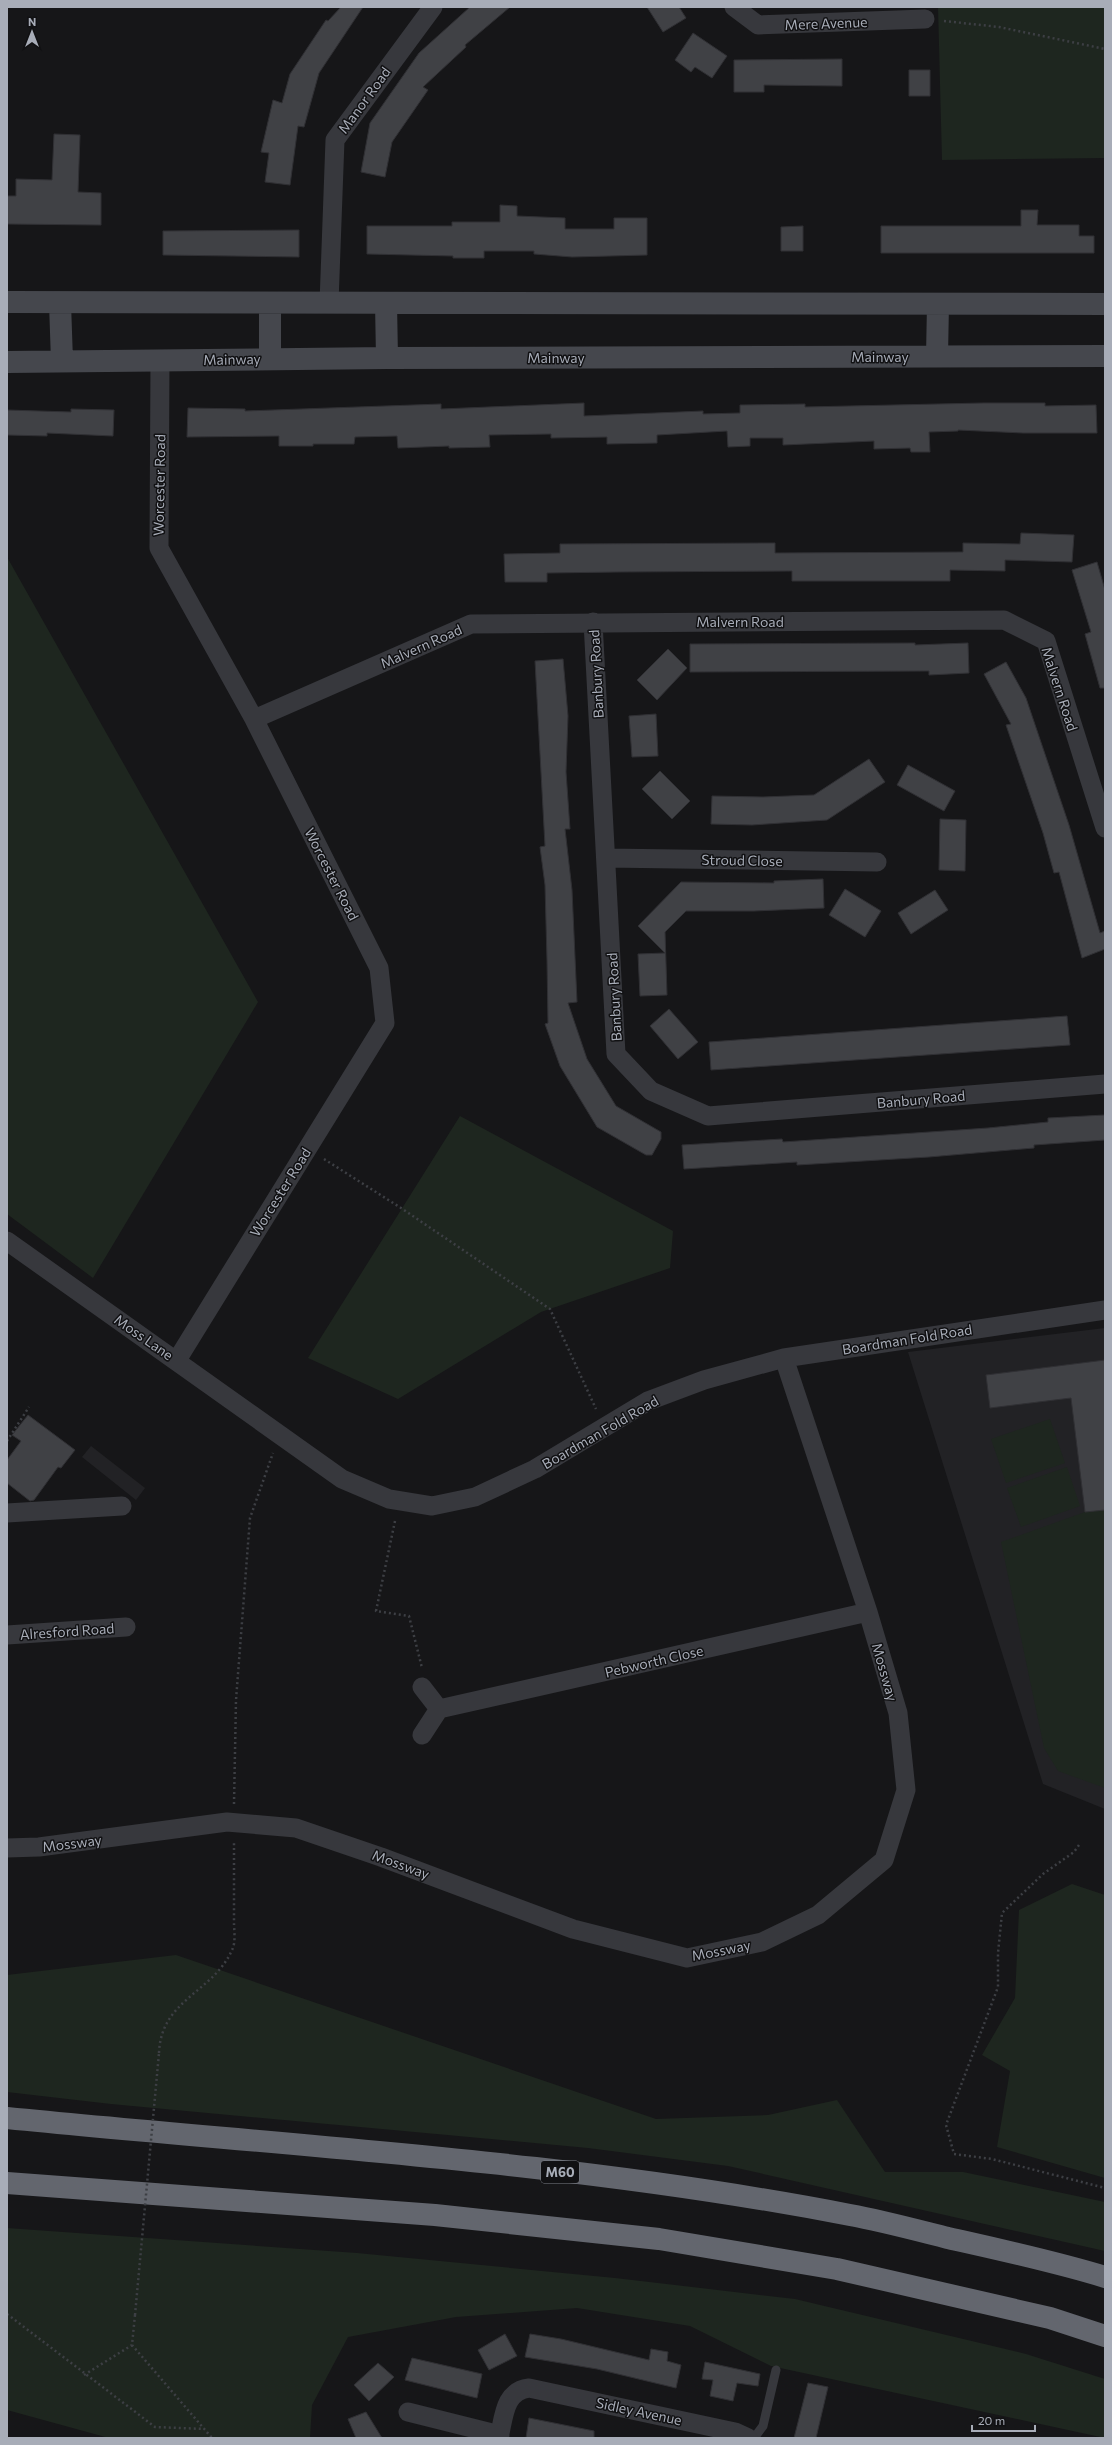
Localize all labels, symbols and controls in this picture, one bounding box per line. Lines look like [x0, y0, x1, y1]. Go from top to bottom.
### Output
north arrow [12, 12, 52, 52]
street label: Mere Avenue [784, 13, 868, 33]
text: N [28, 15, 36, 28]
street label: Manor Road [334, 63, 394, 137]
street label: Mainway [851, 348, 909, 365]
street label: Mainway [527, 349, 585, 366]
street label: Mainway [203, 350, 261, 368]
street label: Worcester Road [150, 434, 168, 536]
street label: Malvern Road [696, 613, 784, 630]
street label: Malvern Road [378, 620, 464, 672]
street label: Banbury Road [585, 629, 607, 719]
street label: Malvern Road [1038, 645, 1082, 733]
street label: Worcester Road [301, 825, 363, 923]
street label: Stroud Close [701, 851, 783, 869]
street label: Banbury Road [603, 952, 625, 1042]
street label: Banbury Road [876, 1087, 966, 1111]
street label: Worcester Road [246, 1144, 314, 1240]
street label: Moss Lane [111, 1311, 177, 1363]
street label: Boardman Fold Road [841, 1320, 973, 1358]
street label: Boardman Fold Road [539, 1392, 661, 1472]
street label: Alresford Road [19, 1619, 115, 1643]
street label: Pebworth Close [603, 1641, 705, 1681]
street label: Mossway [869, 1641, 901, 1703]
street label: Mossway [41, 1831, 103, 1855]
street label: Mossway [370, 1846, 432, 1882]
street label: Mossway [690, 1936, 752, 1964]
road number: M60 [541, 2161, 579, 2183]
street label: Sidley Avenue [595, 2394, 683, 2428]
scale bar [972, 2407, 1035, 2433]
text: 20 m [978, 2413, 1005, 2427]

